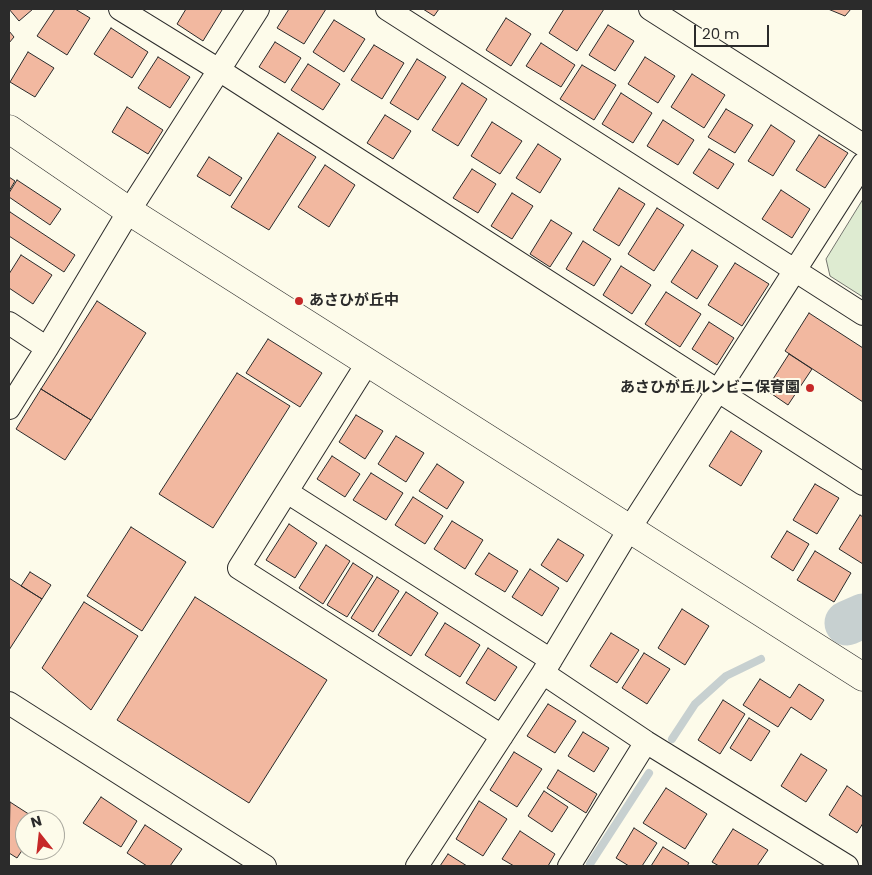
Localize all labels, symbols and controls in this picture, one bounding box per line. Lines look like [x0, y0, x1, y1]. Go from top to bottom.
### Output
scale bar [697, 15, 772, 47]
text: 20 m [702, 23, 740, 44]
place label: あさひが丘中 [309, 292, 399, 310]
marker: あさひが丘中 [293, 295, 305, 307]
place label: あさひが丘ルンビニ保育園 [620, 379, 800, 397]
marker: あさひが丘ルンビニ保育園 [804, 382, 816, 394]
north arrow [15, 810, 65, 860]
text: N [28, 810, 44, 833]

